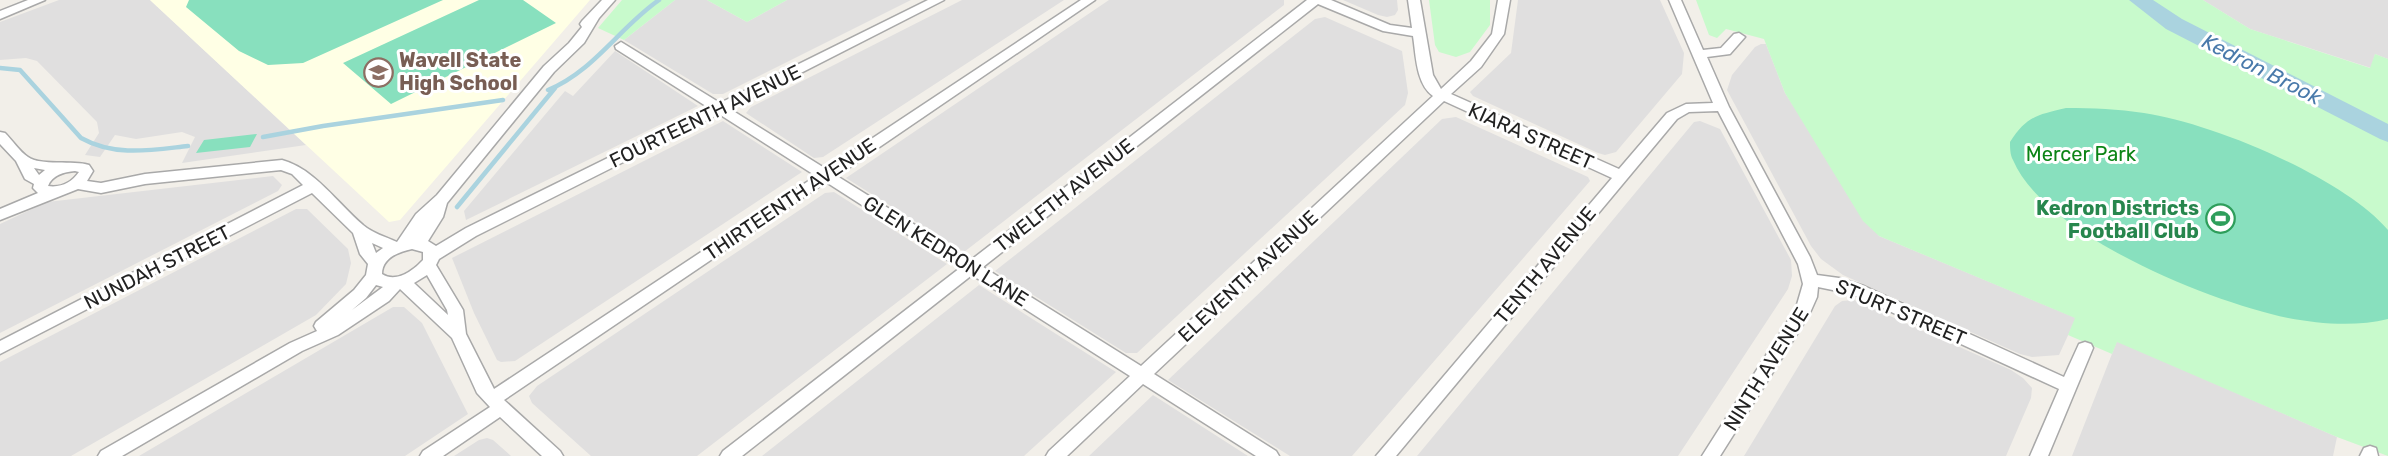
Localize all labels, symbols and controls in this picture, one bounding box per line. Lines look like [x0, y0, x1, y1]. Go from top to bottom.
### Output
water label: Kedron Brook [2198, 28, 2327, 110]
place label: Wavell State High School [399, 48, 521, 95]
school or university icon: Wavell State High School [362, 56, 394, 88]
street label: FOURTEENTH AVENUE [605, 59, 805, 173]
street label: KIARA STREET [1465, 98, 1598, 174]
street label: THIRTEENTH AVENUE [700, 133, 880, 265]
street label: TWELFTH AVENUE [989, 133, 1139, 257]
park label: Mercer Park [2026, 142, 2137, 166]
street label: GLEN KEDRON LANE [859, 191, 1033, 311]
place label: Kedron Districts Football Club [2036, 196, 2199, 243]
street label: TENTH AVENUE [1489, 202, 1601, 328]
sports icon: Kedron Districts Football Club [2204, 203, 2236, 235]
street label: ELEVENTH AVENUE [1173, 205, 1323, 347]
street label: NUNDAH STREET [80, 220, 234, 314]
street label: STURT STREET [1832, 274, 1970, 350]
street label: NINTH AVENUE [1718, 303, 1814, 435]

